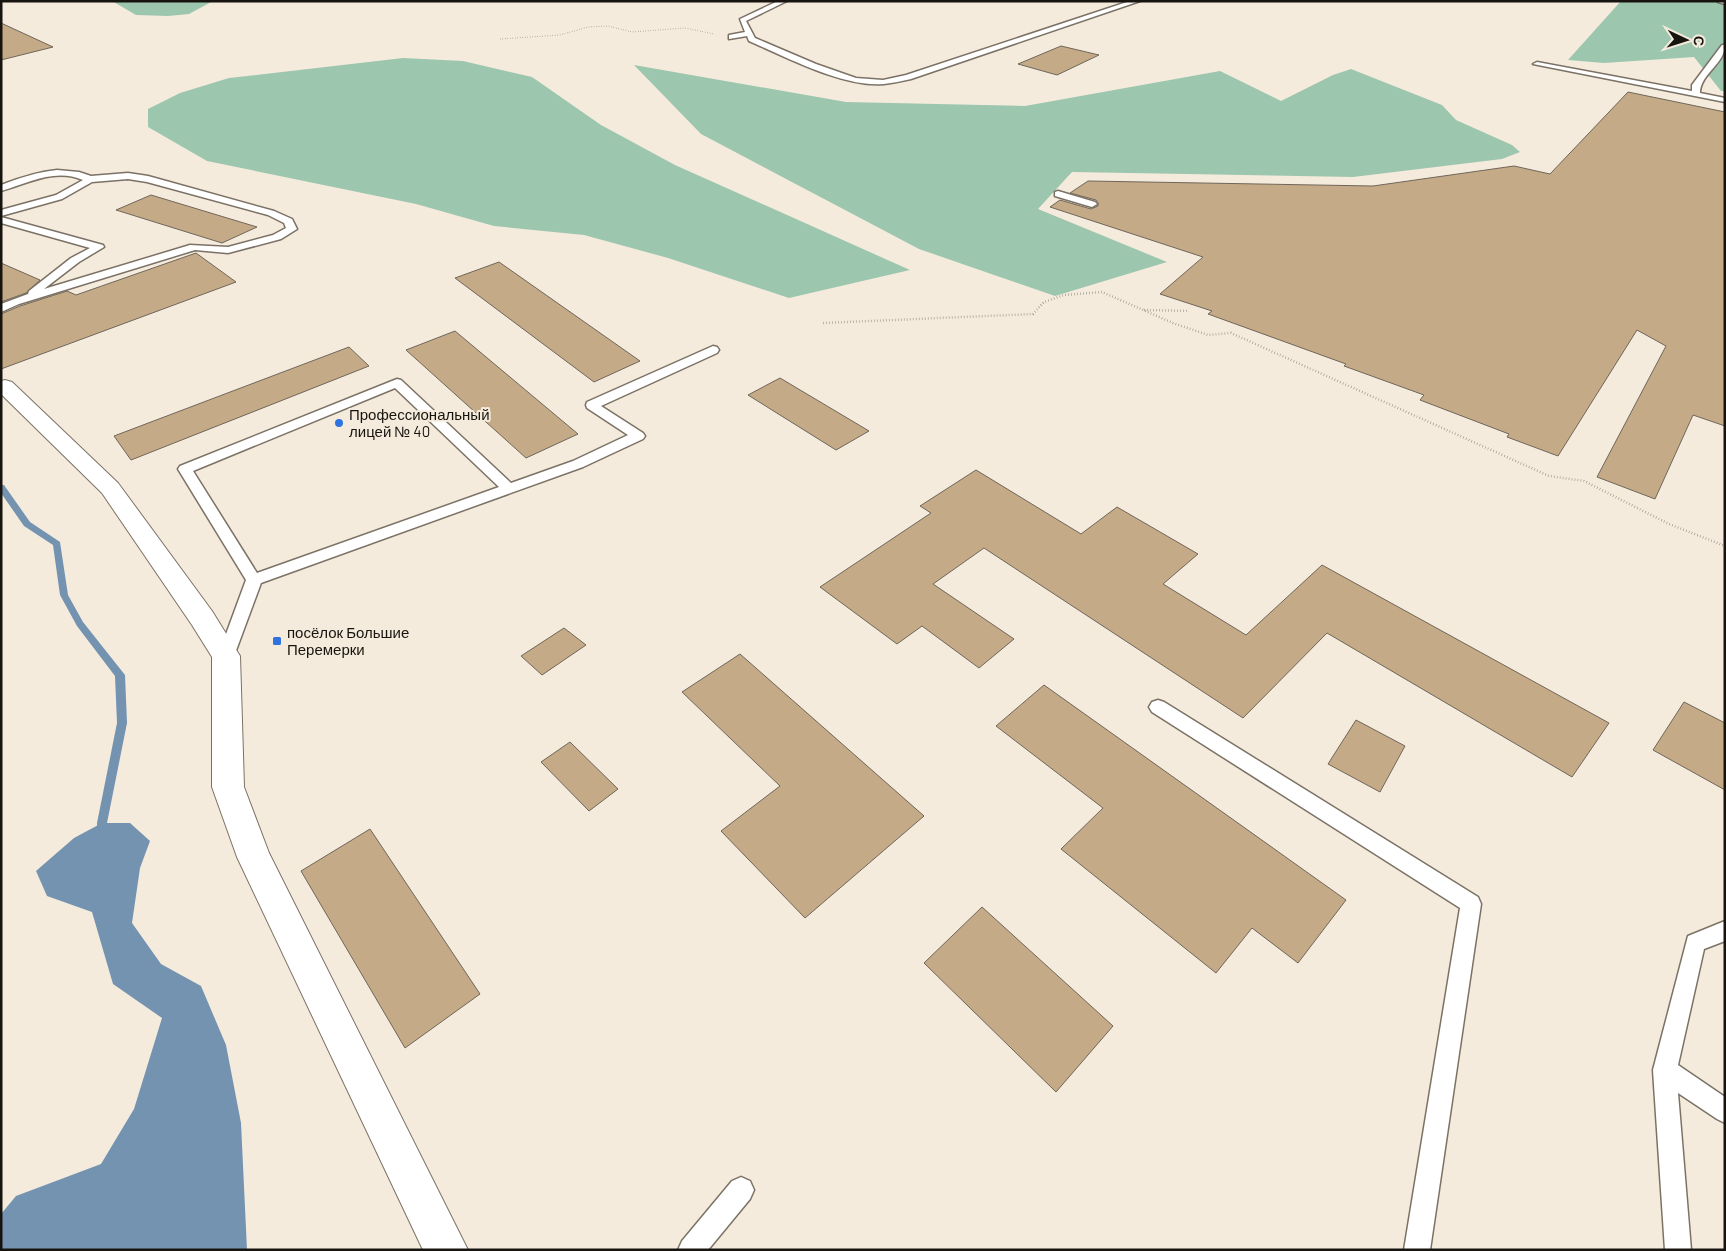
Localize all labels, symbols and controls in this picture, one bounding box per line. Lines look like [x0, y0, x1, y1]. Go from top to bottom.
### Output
north arrow [1661, 15, 1711, 65]
text: С [1691, 35, 1708, 47]
place label: Профессиональный лицей № 40 [349, 405, 490, 440]
marker: Профессиональный лицей № 40 [333, 417, 345, 429]
place label: посёлок Большие Перемерки [287, 623, 409, 658]
marker: посёлок Большие Перемерки [271, 635, 283, 647]

